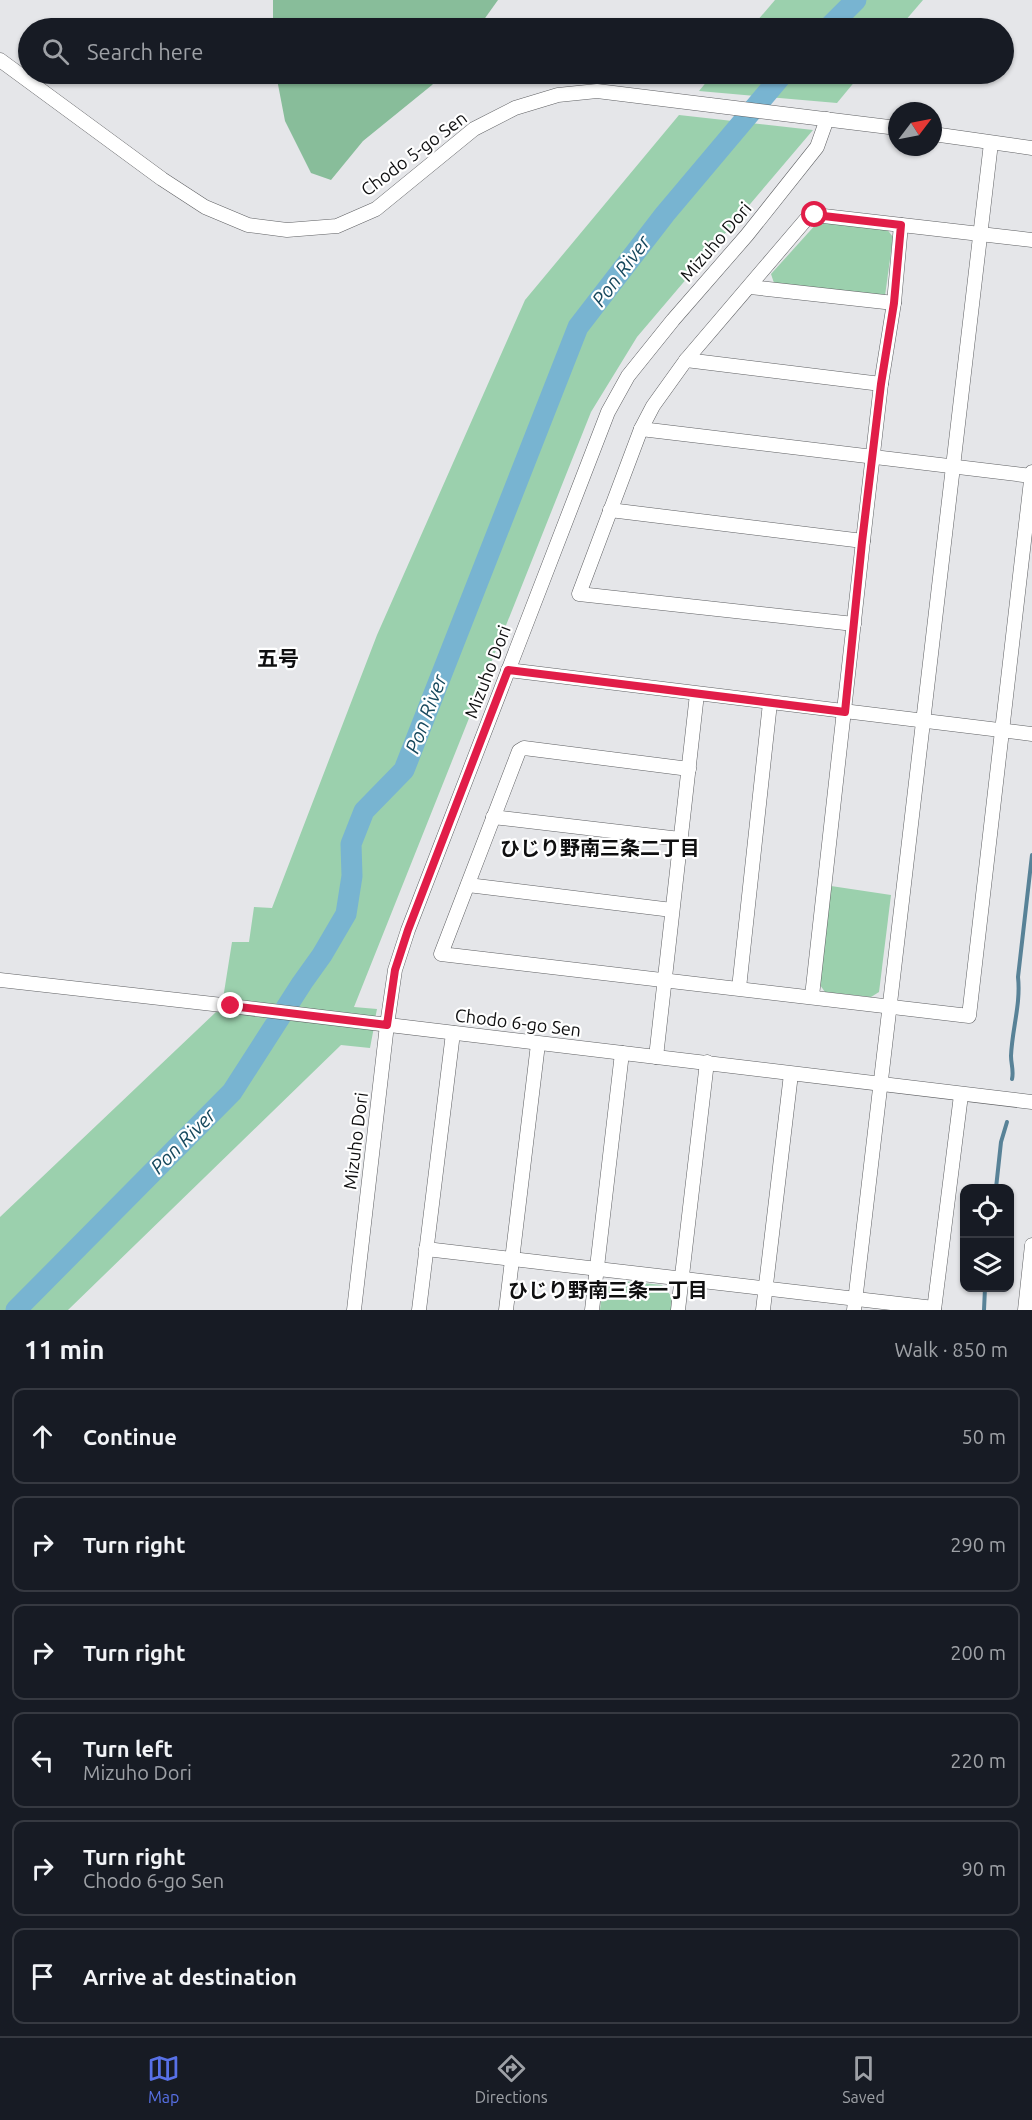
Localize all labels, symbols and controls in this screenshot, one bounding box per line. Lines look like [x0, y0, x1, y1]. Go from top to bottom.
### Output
search box [18, 18, 1014, 84]
icon: search [39, 35, 72, 68]
text: Search here [87, 39, 203, 64]
north arrow [888, 102, 942, 156]
street label: Chodo 5-go Sen [357, 107, 470, 199]
street label: Mizuho Dori [676, 198, 755, 285]
route start [801, 201, 827, 227]
water label: Pon River [587, 230, 655, 311]
street label: Mizuho Dori [460, 622, 514, 721]
district label: 五号 [257, 646, 299, 670]
water label: Pon River [400, 670, 452, 757]
district label: ひじり野南三条二丁目 [500, 836, 700, 859]
route end [217, 992, 243, 1018]
street label: Chodo 6-go Sen [454, 1004, 582, 1040]
street label: Mizuho Dori [339, 1091, 371, 1191]
water label: Pon River [145, 1102, 221, 1178]
map controls [960, 1184, 1014, 1292]
button: locate [960, 1184, 1014, 1238]
button: layers [960, 1238, 1014, 1292]
district label: ひじり野南三条一丁目 [508, 1278, 708, 1301]
text: 11 min [24, 1335, 104, 1364]
text: Walk · 850 m [895, 1338, 1008, 1361]
icon: ahead [26, 1420, 59, 1453]
text: Continue [83, 1424, 177, 1449]
text: 50 m [962, 1425, 1006, 1448]
icon: right [26, 1528, 59, 1561]
text: Turn right [83, 1532, 185, 1557]
text: 290 m [950, 1533, 1006, 1556]
icon: right [26, 1636, 59, 1669]
text: Turn right [83, 1640, 185, 1665]
text: 200 m [950, 1641, 1006, 1664]
text: Turn left [83, 1736, 173, 1761]
icon: left [26, 1744, 59, 1777]
text: 220 m [950, 1749, 1006, 1772]
text: Mizuho Dori [83, 1761, 192, 1784]
text: Turn right [83, 1844, 185, 1869]
icon: right [26, 1852, 59, 1885]
text: 90 m [962, 1857, 1006, 1880]
text: Chodo 6-go Sen [83, 1869, 224, 1892]
icon: arrive [26, 1960, 59, 1993]
text: Arrive at destination [83, 1964, 297, 1989]
tab: Map [147, 2052, 180, 2106]
tab: Directions [475, 2052, 548, 2106]
tab: Saved [842, 2052, 885, 2106]

